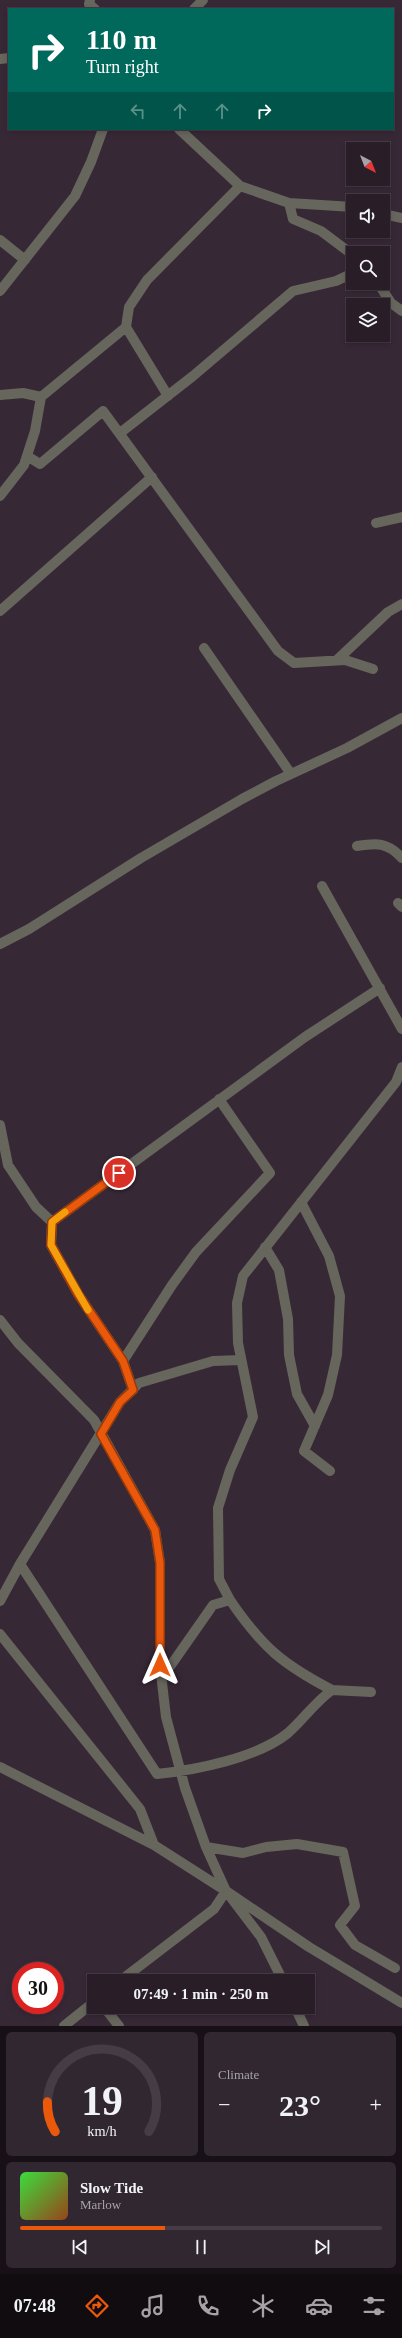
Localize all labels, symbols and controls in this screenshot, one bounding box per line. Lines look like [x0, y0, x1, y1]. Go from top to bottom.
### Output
icon: right [20, 24, 72, 76]
text: 110 m [86, 24, 157, 55]
text: Turn right [86, 57, 159, 77]
icon: left [127, 100, 149, 122]
icon: ahead [169, 100, 191, 122]
icon: ahead [211, 100, 233, 122]
icon: right [253, 100, 275, 122]
north arrow [346, 142, 390, 186]
map controls [346, 142, 390, 342]
button: sound [346, 194, 390, 238]
button: search [346, 246, 390, 290]
button: layers [346, 298, 390, 342]
pin [102, 1156, 136, 1190]
icon: arrive [108, 1162, 130, 1184]
position arrow [139, 1644, 181, 1686]
speed limit sign: 30 [12, 1962, 64, 2014]
text: 07:49 · 1 min · 250 m [134, 1986, 269, 2002]
text: Climate [218, 2067, 259, 2082]
text: 19 [81, 2078, 123, 2124]
text: 23° [279, 2089, 321, 2122]
text: − [218, 2092, 230, 2117]
text: + [370, 2092, 382, 2117]
text: km/h [87, 2123, 117, 2139]
text: Slow Tide [80, 2180, 143, 2196]
text: Marlow [80, 2197, 121, 2212]
icon: previous [69, 2236, 91, 2258]
icon: pause [190, 2236, 212, 2258]
icon: next [311, 2236, 333, 2258]
icon: directions [83, 2292, 111, 2320]
icon: music [139, 2292, 167, 2320]
icon: phone [194, 2292, 222, 2320]
icon: climate [249, 2292, 277, 2320]
icon: car [305, 2292, 333, 2320]
icon: filters [360, 2292, 388, 2320]
text: 07:48 [14, 2296, 56, 2316]

